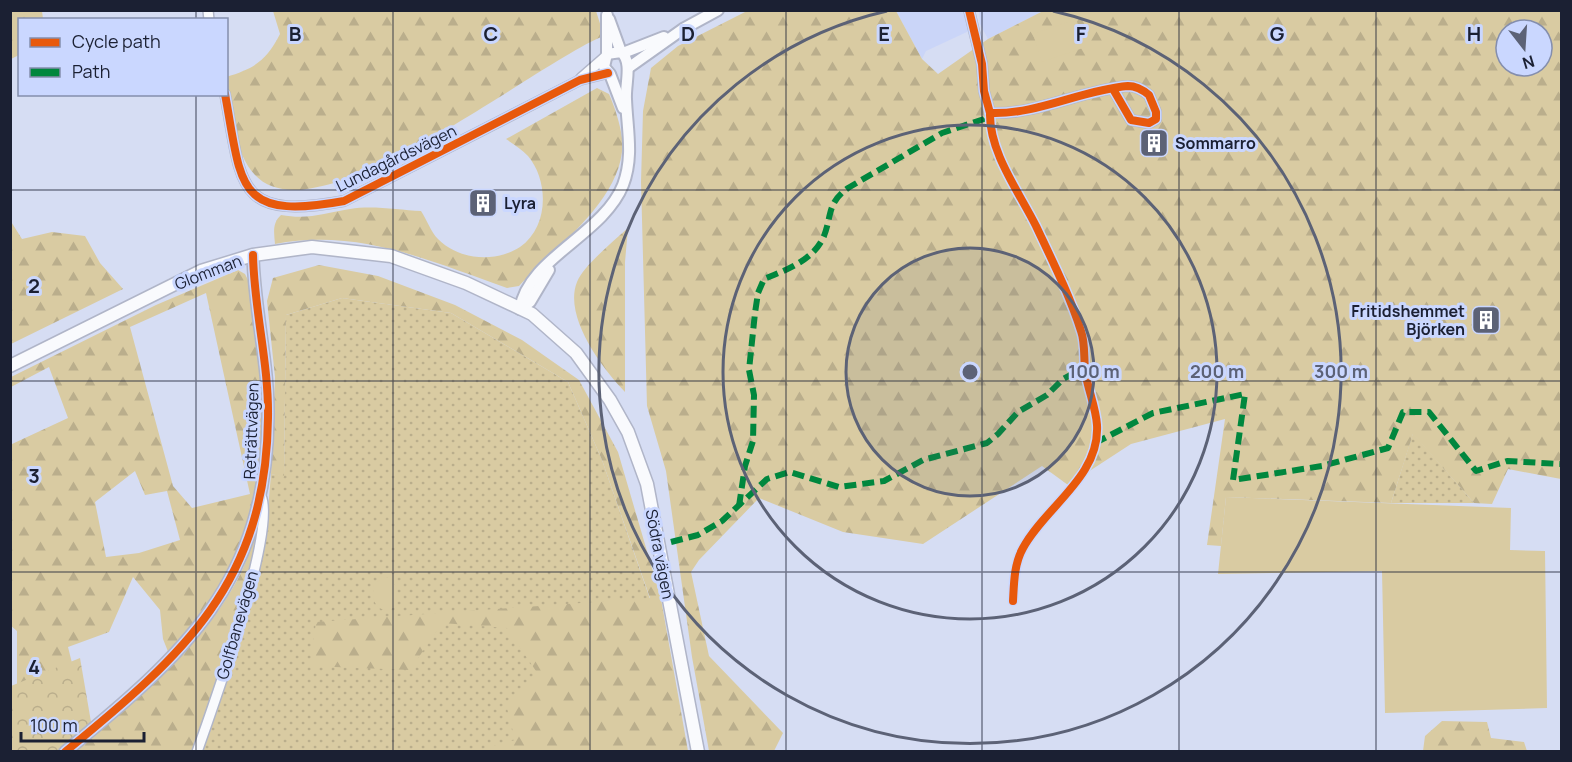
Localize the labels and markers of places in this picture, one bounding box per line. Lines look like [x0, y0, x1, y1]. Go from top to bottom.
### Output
building icon: Sommarro [1138, 127, 1170, 159]
place label: Sommarro [1175, 132, 1256, 154]
building icon: Lyra [467, 187, 499, 219]
place label: Lyra [504, 192, 536, 214]
place label: Fritidshemmet Björken [1351, 300, 1465, 340]
building icon: Fritidshemmet Björken [1470, 304, 1502, 336]
centre of rings [960, 362, 980, 382]

